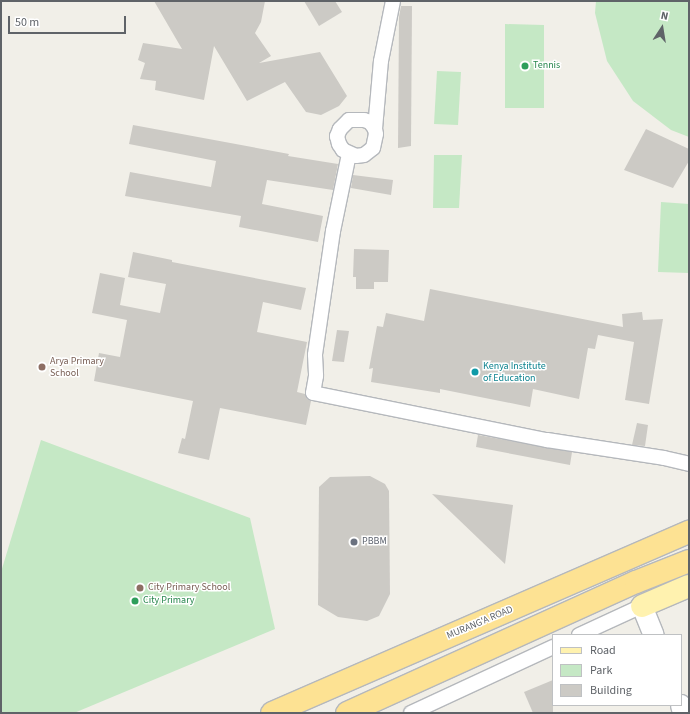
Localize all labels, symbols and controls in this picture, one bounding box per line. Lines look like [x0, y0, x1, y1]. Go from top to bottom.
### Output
scale bar [10, 8, 128, 34]
north arrow [642, 8, 682, 48]
text: N [659, 8, 670, 24]
text: 50 m [15, 14, 39, 31]
place label: Tennis [533, 60, 560, 72]
marker: Tennis [520, 61, 530, 71]
place label: Arya Primary School [50, 355, 104, 378]
place label: Kenya Institute of Education [483, 360, 546, 384]
marker: Arya Primary School [37, 362, 47, 372]
marker: Kenya Institute of Education [470, 367, 480, 377]
place label: PBBM [362, 536, 387, 548]
marker: PBBM [349, 537, 359, 547]
place label: City Primary School [148, 582, 230, 594]
marker: City Primary School [135, 583, 145, 593]
place label: City Primary [143, 595, 195, 607]
marker: City Primary [130, 596, 140, 606]
street label: MURANG'A ROAD [445, 604, 515, 642]
legend [552, 634, 682, 706]
text: Road [590, 642, 616, 659]
text: Park [590, 662, 612, 679]
text: Building [590, 682, 632, 699]

